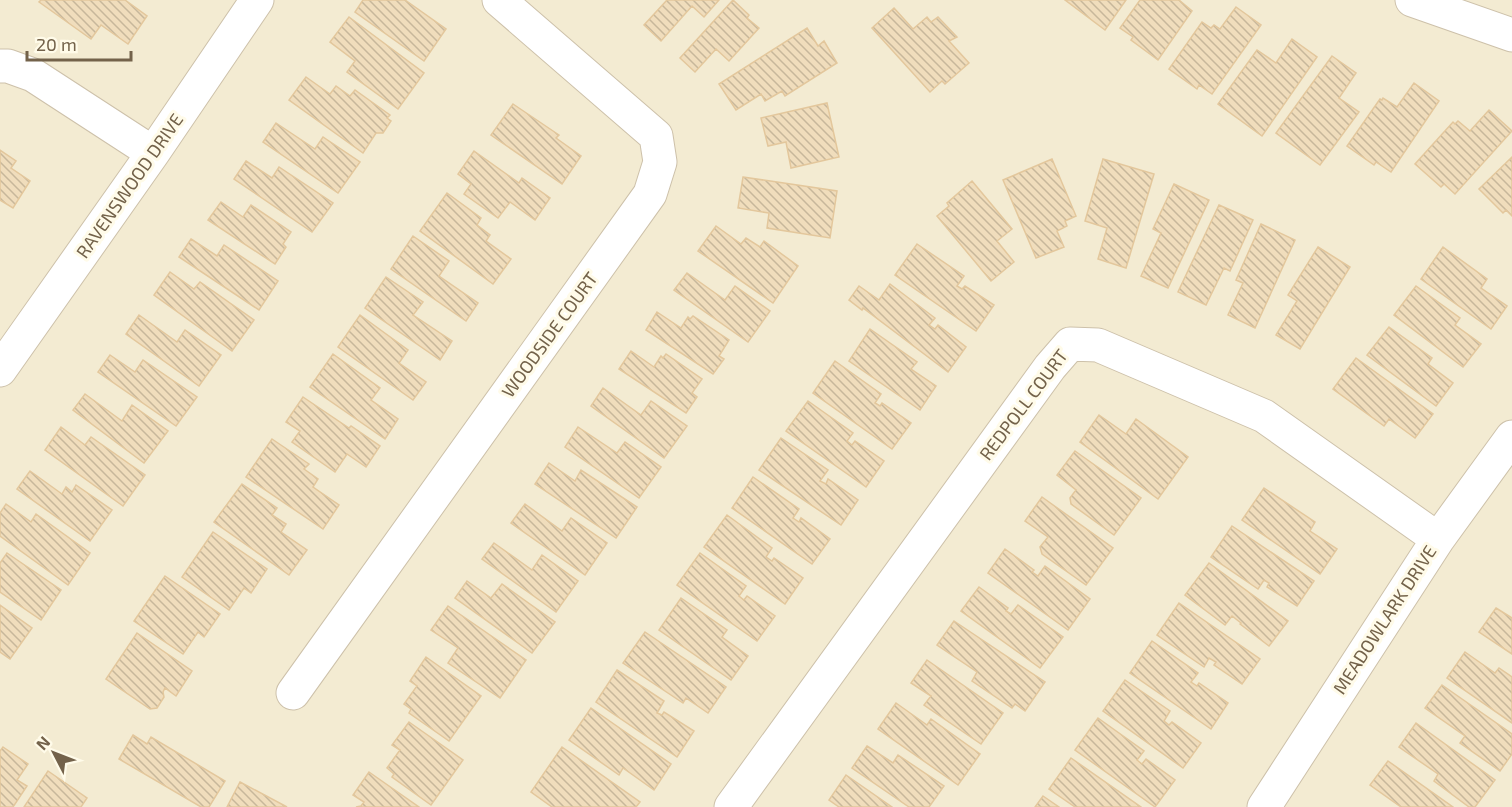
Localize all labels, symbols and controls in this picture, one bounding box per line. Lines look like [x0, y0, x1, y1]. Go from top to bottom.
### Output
scale bar [27, 24, 130, 62]
text: 20 m [36, 33, 77, 55]
street label: RAVENSWOOD DRIVE [71, 109, 187, 262]
street label: WOODSIDE COURT [496, 267, 602, 401]
street label: REDPOLL COURT [974, 344, 1072, 464]
street label: MEADOWLARK DRIVE [1328, 541, 1440, 698]
north arrow [24, 723, 84, 783]
text: N [32, 732, 53, 753]

